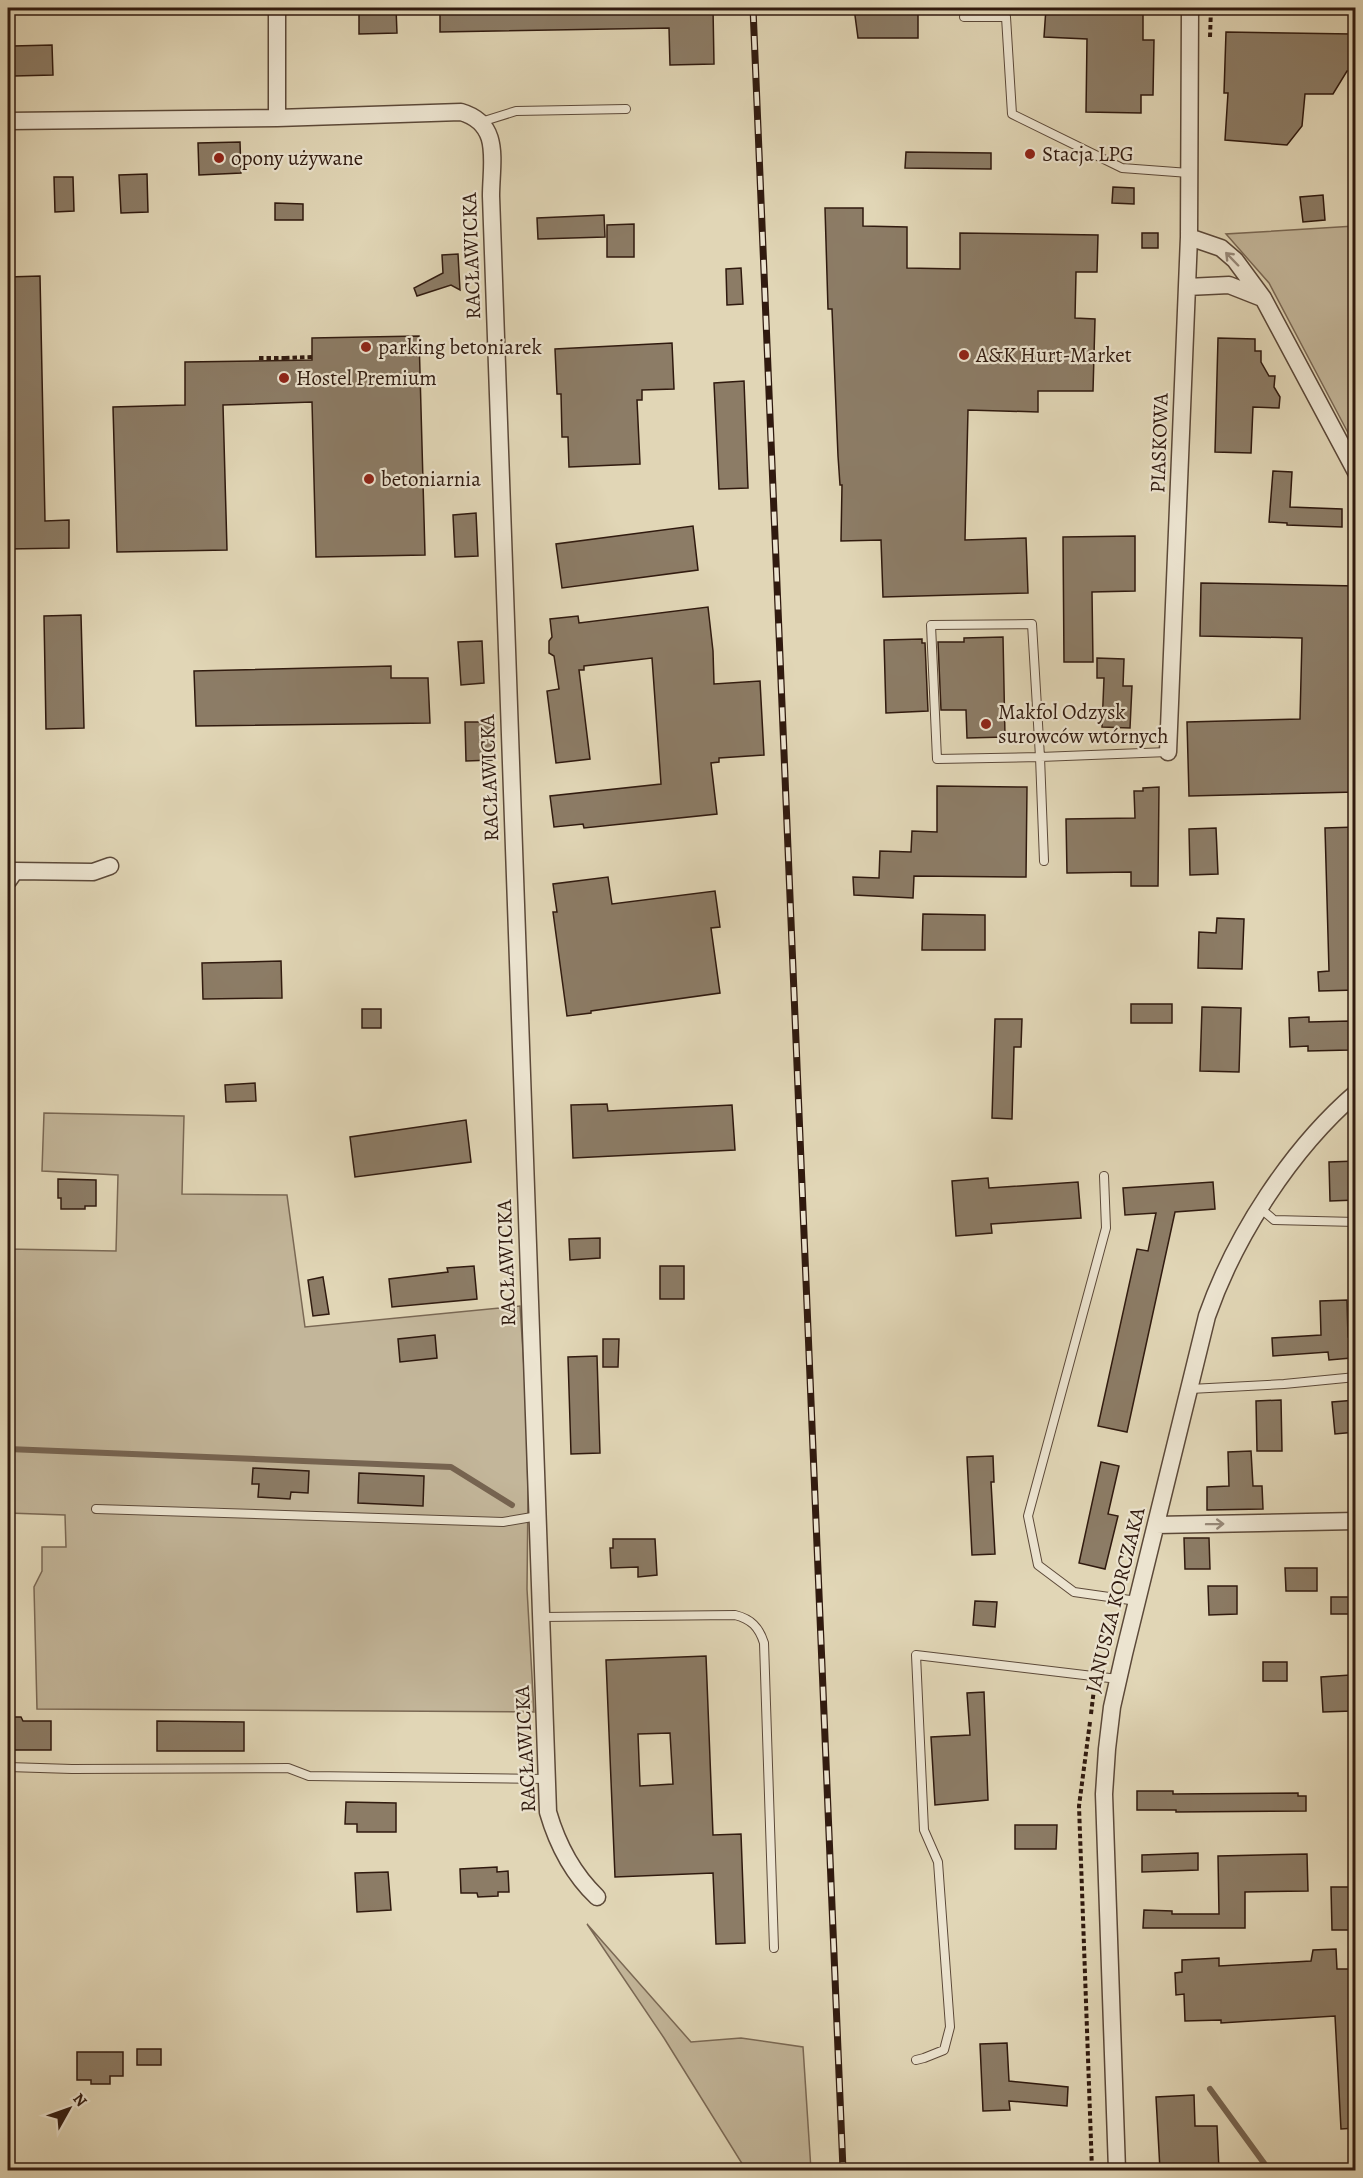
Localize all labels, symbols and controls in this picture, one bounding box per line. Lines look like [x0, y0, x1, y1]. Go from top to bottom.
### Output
place label: Stacja LPG [1042, 140, 1134, 168]
place label: opony używane [231, 144, 363, 172]
marker: Stacja LPG [1023, 147, 1037, 161]
marker: opony używane [212, 151, 226, 165]
street label: RACŁAWICKA [455, 191, 487, 320]
one-way arrow [1225, 252, 1240, 267]
place label: parking betoniarek [378, 333, 542, 361]
marker: parking betoniarek [359, 340, 373, 354]
place label: A&K Hurt-Market [975, 341, 1132, 369]
marker: A&K Hurt-Market [957, 348, 971, 362]
place label: Hostel Premium [296, 364, 437, 392]
marker: Hostel Premium [277, 371, 291, 385]
street label: PIASKOWA [1143, 392, 1175, 493]
place label: betoniarnia [381, 465, 481, 493]
marker: betoniarnia [362, 472, 376, 486]
place label: Makfol Odzysk surowców wtórnych [998, 698, 1168, 750]
street label: RACŁAWICKA [473, 713, 505, 842]
marker: Makfol Odzysk surowców wtórnych [979, 717, 993, 731]
street label: RACŁAWICKA [490, 1198, 522, 1327]
street label: JANUSZA KORCZAKA [1078, 1504, 1152, 1696]
one-way arrow [1204, 1518, 1224, 1529]
street label: RACŁAWICKA [508, 1684, 542, 1813]
north arrow [39, 2079, 99, 2139]
text: N [68, 2088, 92, 2112]

